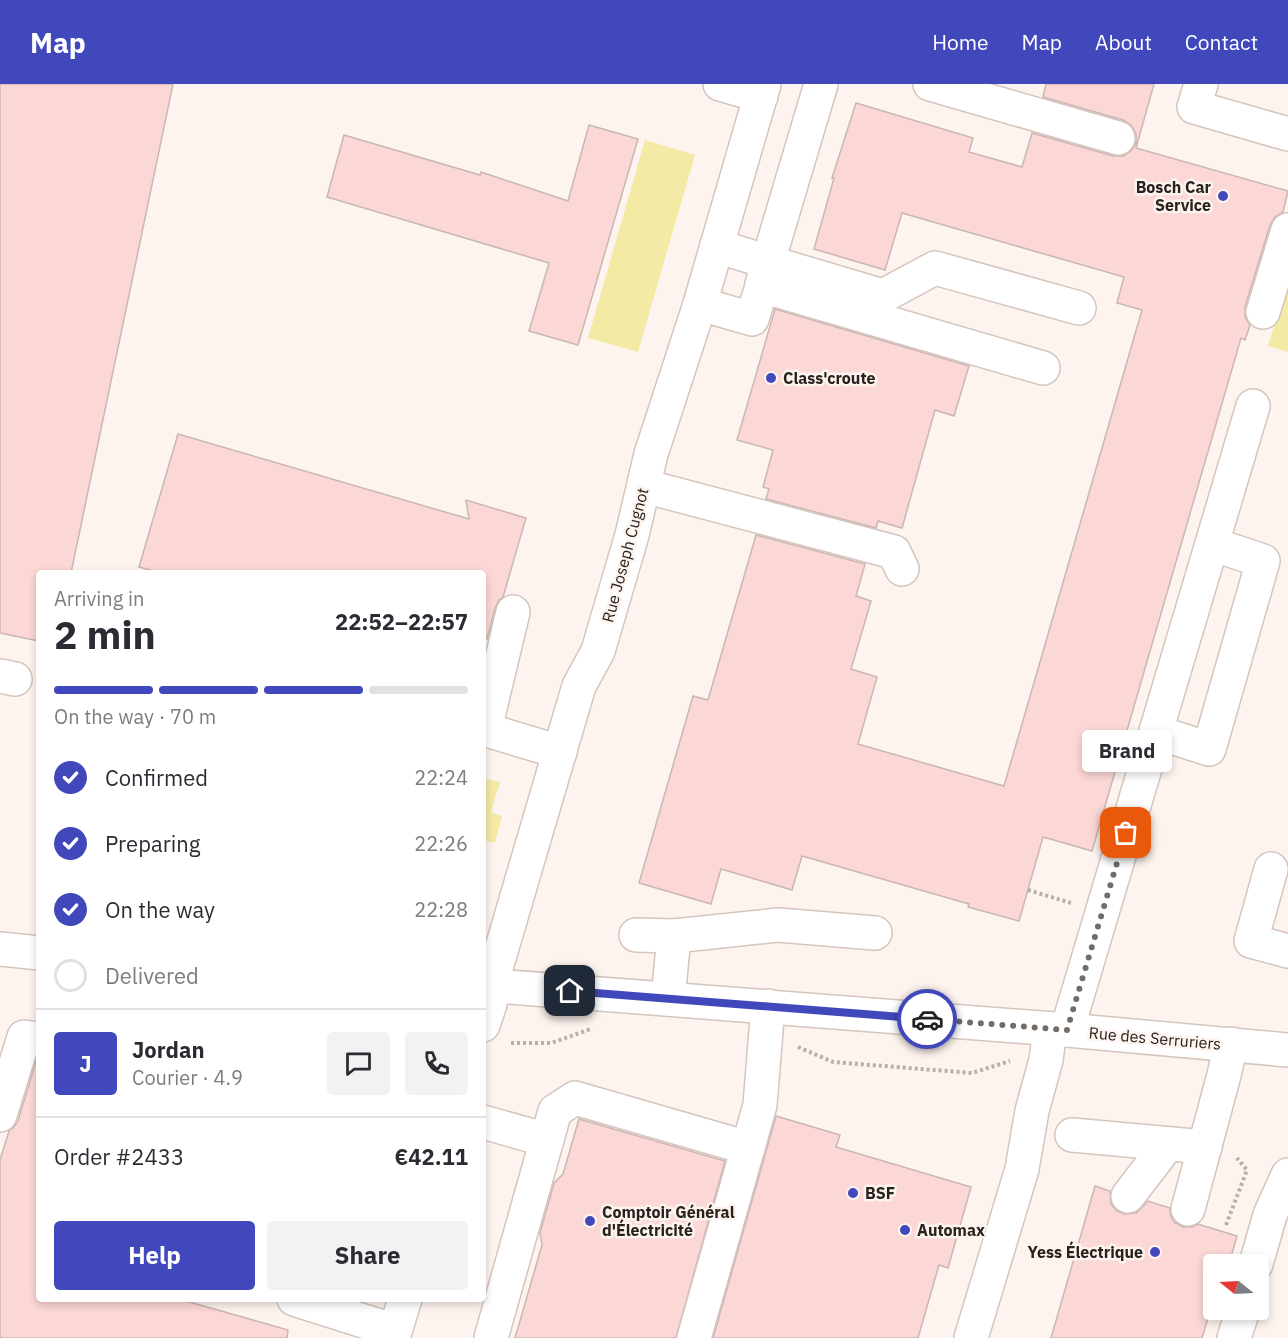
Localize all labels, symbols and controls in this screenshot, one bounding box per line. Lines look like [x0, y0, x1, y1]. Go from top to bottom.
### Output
text: Map [30, 24, 86, 61]
text: Home [932, 28, 989, 56]
text: Map [1022, 28, 1062, 56]
text: About [1095, 28, 1152, 56]
text: Contact [1185, 28, 1258, 56]
place label: Bosch Car Service [1136, 177, 1212, 215]
marker: Bosch Car Service [1216, 189, 1230, 203]
place label: Class'croute [783, 368, 875, 388]
marker: Class'croute [764, 371, 778, 385]
street label: Rue Joseph Cugnot [597, 485, 653, 625]
text: Arriving in [54, 585, 144, 612]
text: 22:52–22:57 [335, 607, 468, 636]
text: 2 min [54, 609, 156, 660]
text: On the way · 70 m [54, 703, 216, 730]
callout: Brand [1081, 731, 1171, 773]
text: Brand [1099, 737, 1155, 764]
icon: check [54, 761, 87, 794]
text: Confirmed [105, 763, 208, 792]
text: 22:24 [414, 764, 468, 791]
pin [1100, 807, 1151, 858]
icon: bag [1109, 816, 1142, 849]
icon: check [54, 827, 87, 860]
text: Preparing [105, 829, 200, 858]
text: 22:26 [414, 830, 468, 857]
icon: check [54, 893, 87, 926]
text: On the way [105, 895, 215, 924]
text: 22:28 [414, 896, 468, 923]
text: Delivered [105, 961, 199, 990]
pin [544, 965, 595, 1016]
icon: home [553, 974, 586, 1007]
courier [897, 989, 957, 1049]
icon: car [911, 1003, 944, 1036]
street label: Rue des Serruriers [1088, 1022, 1222, 1054]
button: chat [327, 1032, 390, 1095]
button: phone [405, 1032, 468, 1095]
text: Jordan [132, 1035, 205, 1064]
text: J [79, 1049, 92, 1078]
text: Courier · 4.9 [132, 1064, 243, 1091]
text: Order #2433 [54, 1142, 184, 1171]
text: €42.11 [395, 1142, 468, 1171]
place label: BSF [865, 1183, 895, 1203]
marker: BSF [846, 1186, 860, 1200]
place label: Comptoir Général d'Électricité [602, 1202, 735, 1240]
marker: Comptoir Général d'Électricité [583, 1214, 597, 1228]
place label: Automax [917, 1220, 985, 1240]
button: Help [54, 1221, 255, 1290]
button: Share [267, 1221, 468, 1290]
marker: Automax [898, 1223, 912, 1237]
place label: Yess Électrique [1028, 1241, 1143, 1262]
marker: Yess Électrique [1148, 1245, 1162, 1259]
north arrow [1203, 1254, 1269, 1320]
map controls [1203, 1254, 1269, 1320]

